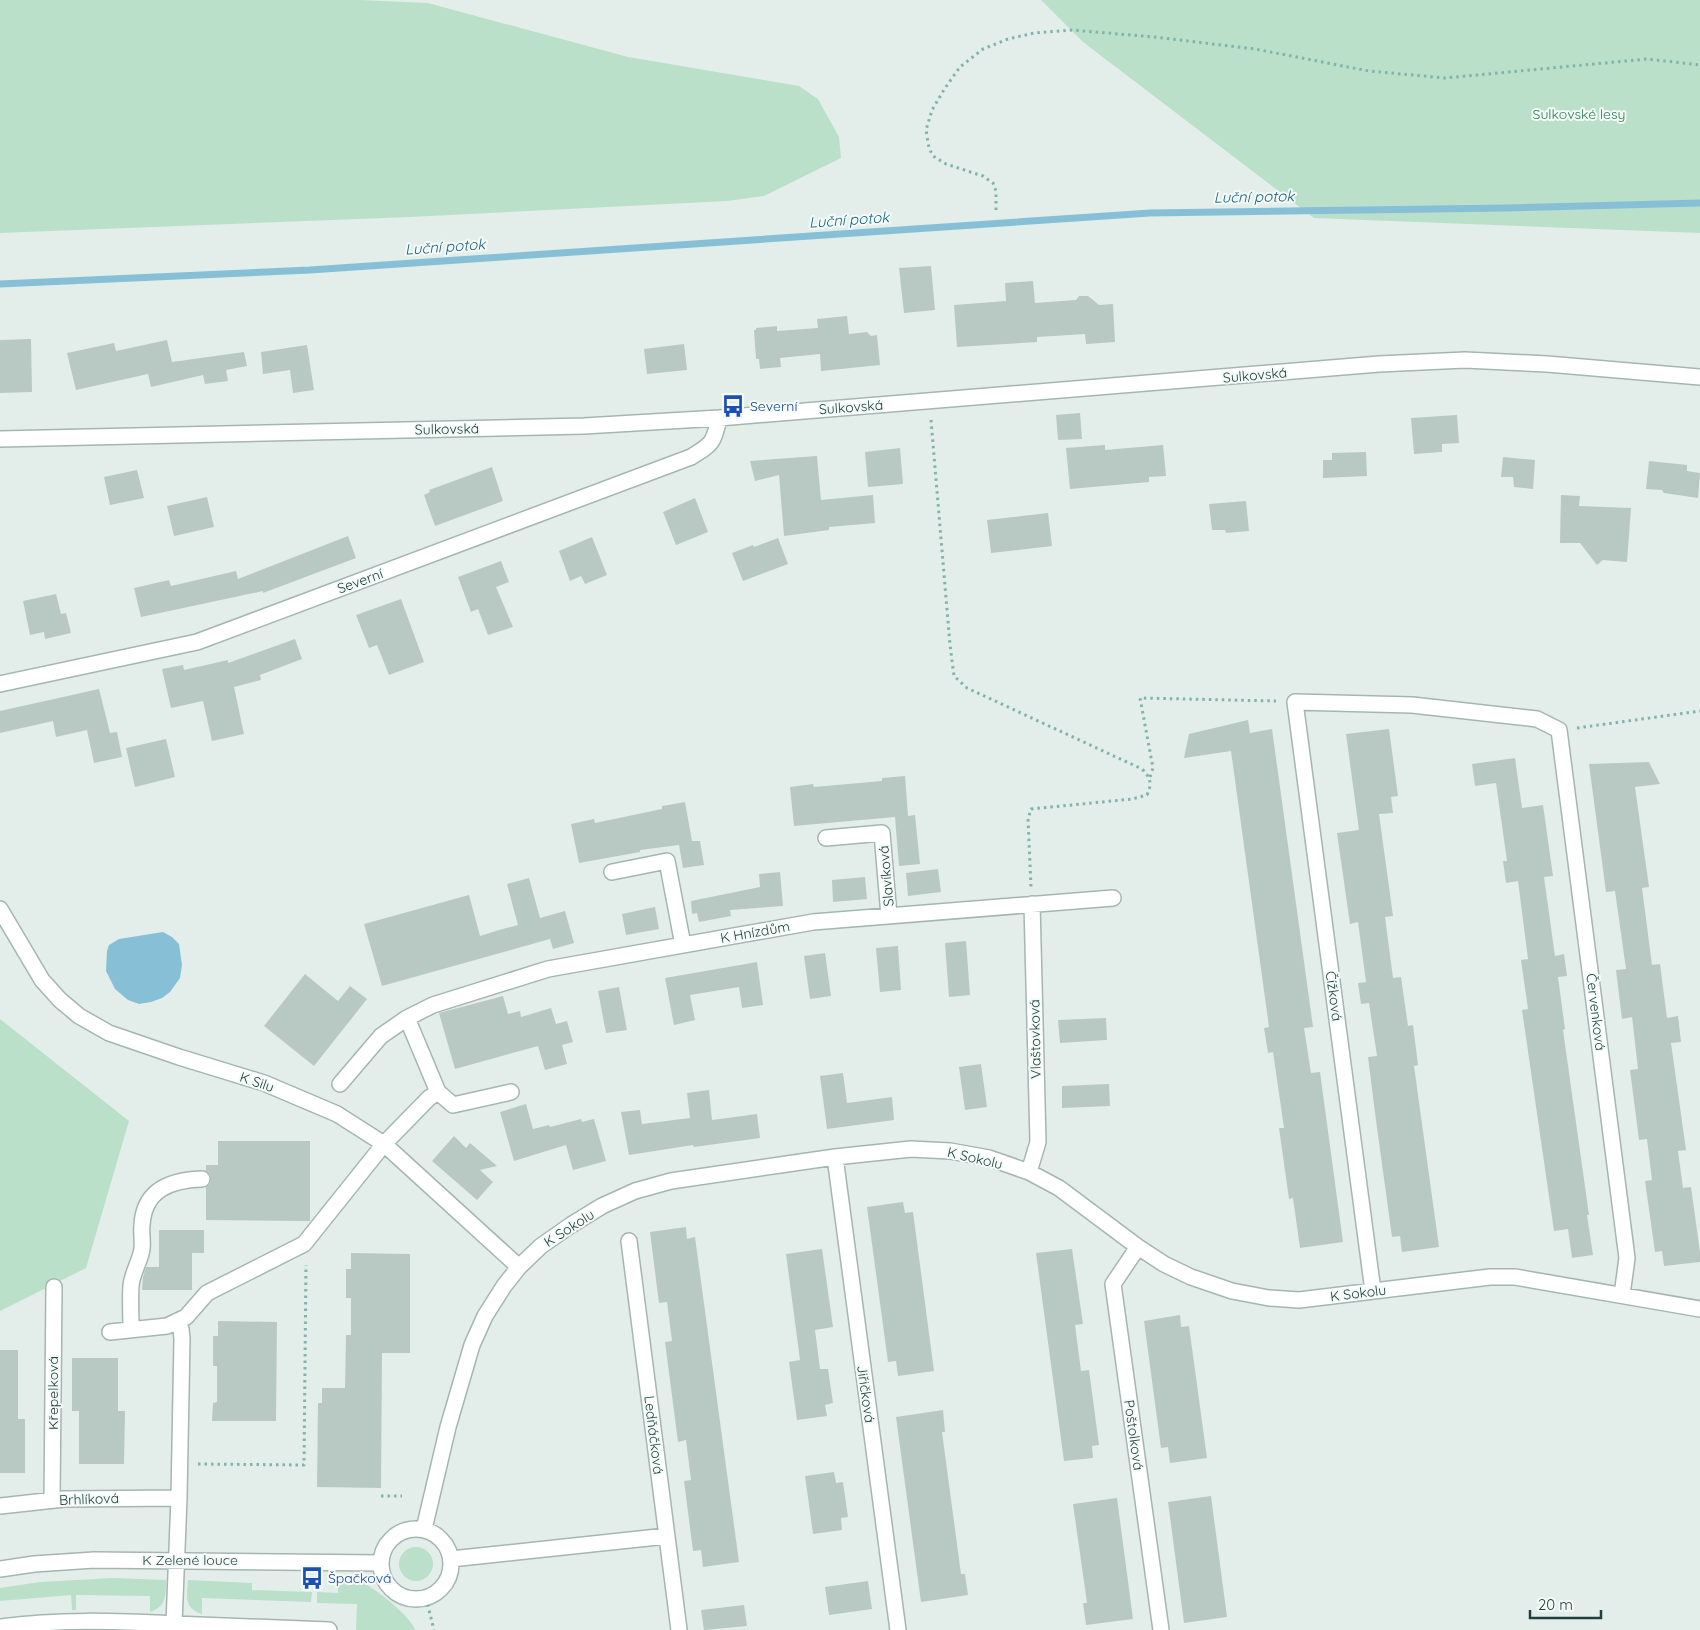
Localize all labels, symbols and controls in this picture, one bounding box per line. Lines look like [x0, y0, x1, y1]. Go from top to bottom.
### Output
park label: Sulkovské lesy [1533, 105, 1625, 123]
water label: Luční potok [1214, 186, 1296, 207]
water label: Luční potok [808, 207, 892, 232]
water label: Luční potok [404, 234, 488, 259]
street label: Sulkovská [1222, 363, 1288, 387]
bus stop icon: Severní [720, 393, 746, 419]
street label: Sulkovská [818, 396, 884, 418]
place label: Severní [750, 397, 797, 415]
street label: Sulkovská [415, 419, 479, 439]
street label: Severní [335, 564, 385, 598]
street label: Slavíková [874, 845, 898, 907]
street label: K Hnízdům [719, 917, 791, 947]
street label: Čížková [1322, 970, 1346, 1022]
street label: Červenková [1582, 972, 1610, 1052]
street label: Vlaštovková [1025, 999, 1045, 1079]
street label: K Silu [237, 1068, 277, 1096]
street label: K Sokolu [946, 1143, 1004, 1173]
street label: K Sokolu [540, 1205, 598, 1251]
street label: K Sokolu [1329, 1281, 1387, 1305]
street label: Křepelková [44, 1356, 62, 1430]
street label: Jiřičková [853, 1364, 879, 1424]
street label: Ledňáčková [640, 1395, 668, 1475]
street label: Poštolková [1120, 1399, 1148, 1471]
street label: Brhlíková [59, 1489, 119, 1509]
street label: K Zelené louce [142, 1551, 238, 1569]
bus stop icon: Špačková [299, 1565, 325, 1591]
place label: Špačková [328, 1569, 392, 1587]
scale bar [1530, 1588, 1601, 1620]
text: 20 m [1538, 1595, 1573, 1614]

